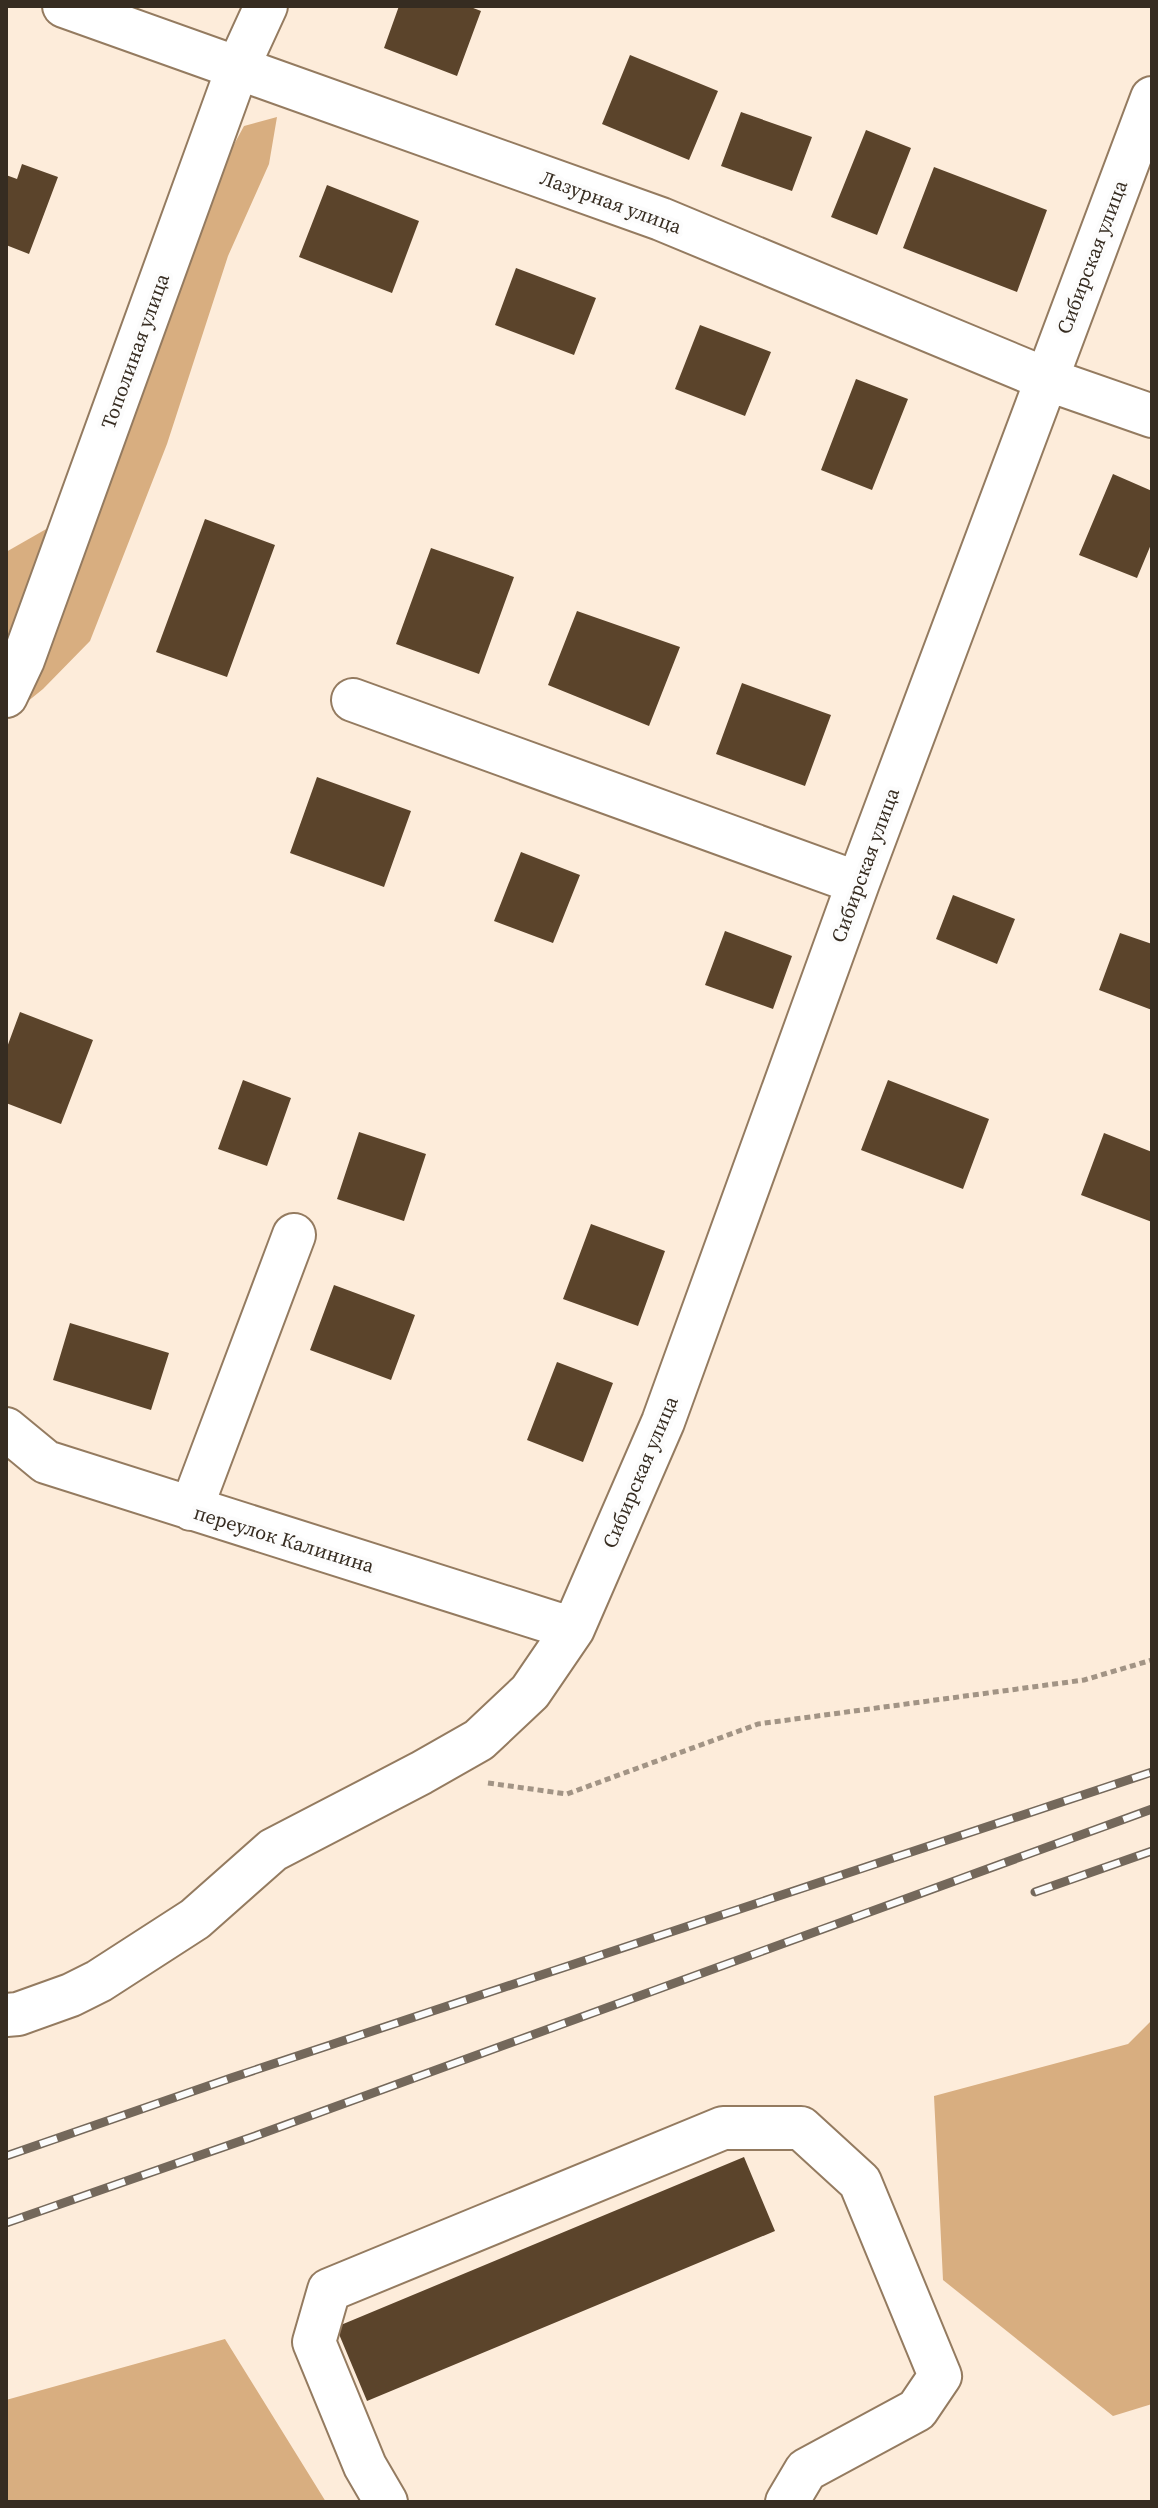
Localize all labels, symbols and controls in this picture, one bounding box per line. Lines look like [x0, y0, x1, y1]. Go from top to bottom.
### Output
street label: Лазурная улица [536, 163, 686, 241]
street label: Сибирская улица [1050, 175, 1135, 338]
street label: Тополиная улица [94, 269, 176, 433]
street label: Сибирская улица [824, 783, 906, 946]
street label: Сибирская улица [595, 1391, 685, 1552]
street label: переулок Калинина [190, 1498, 378, 1580]

